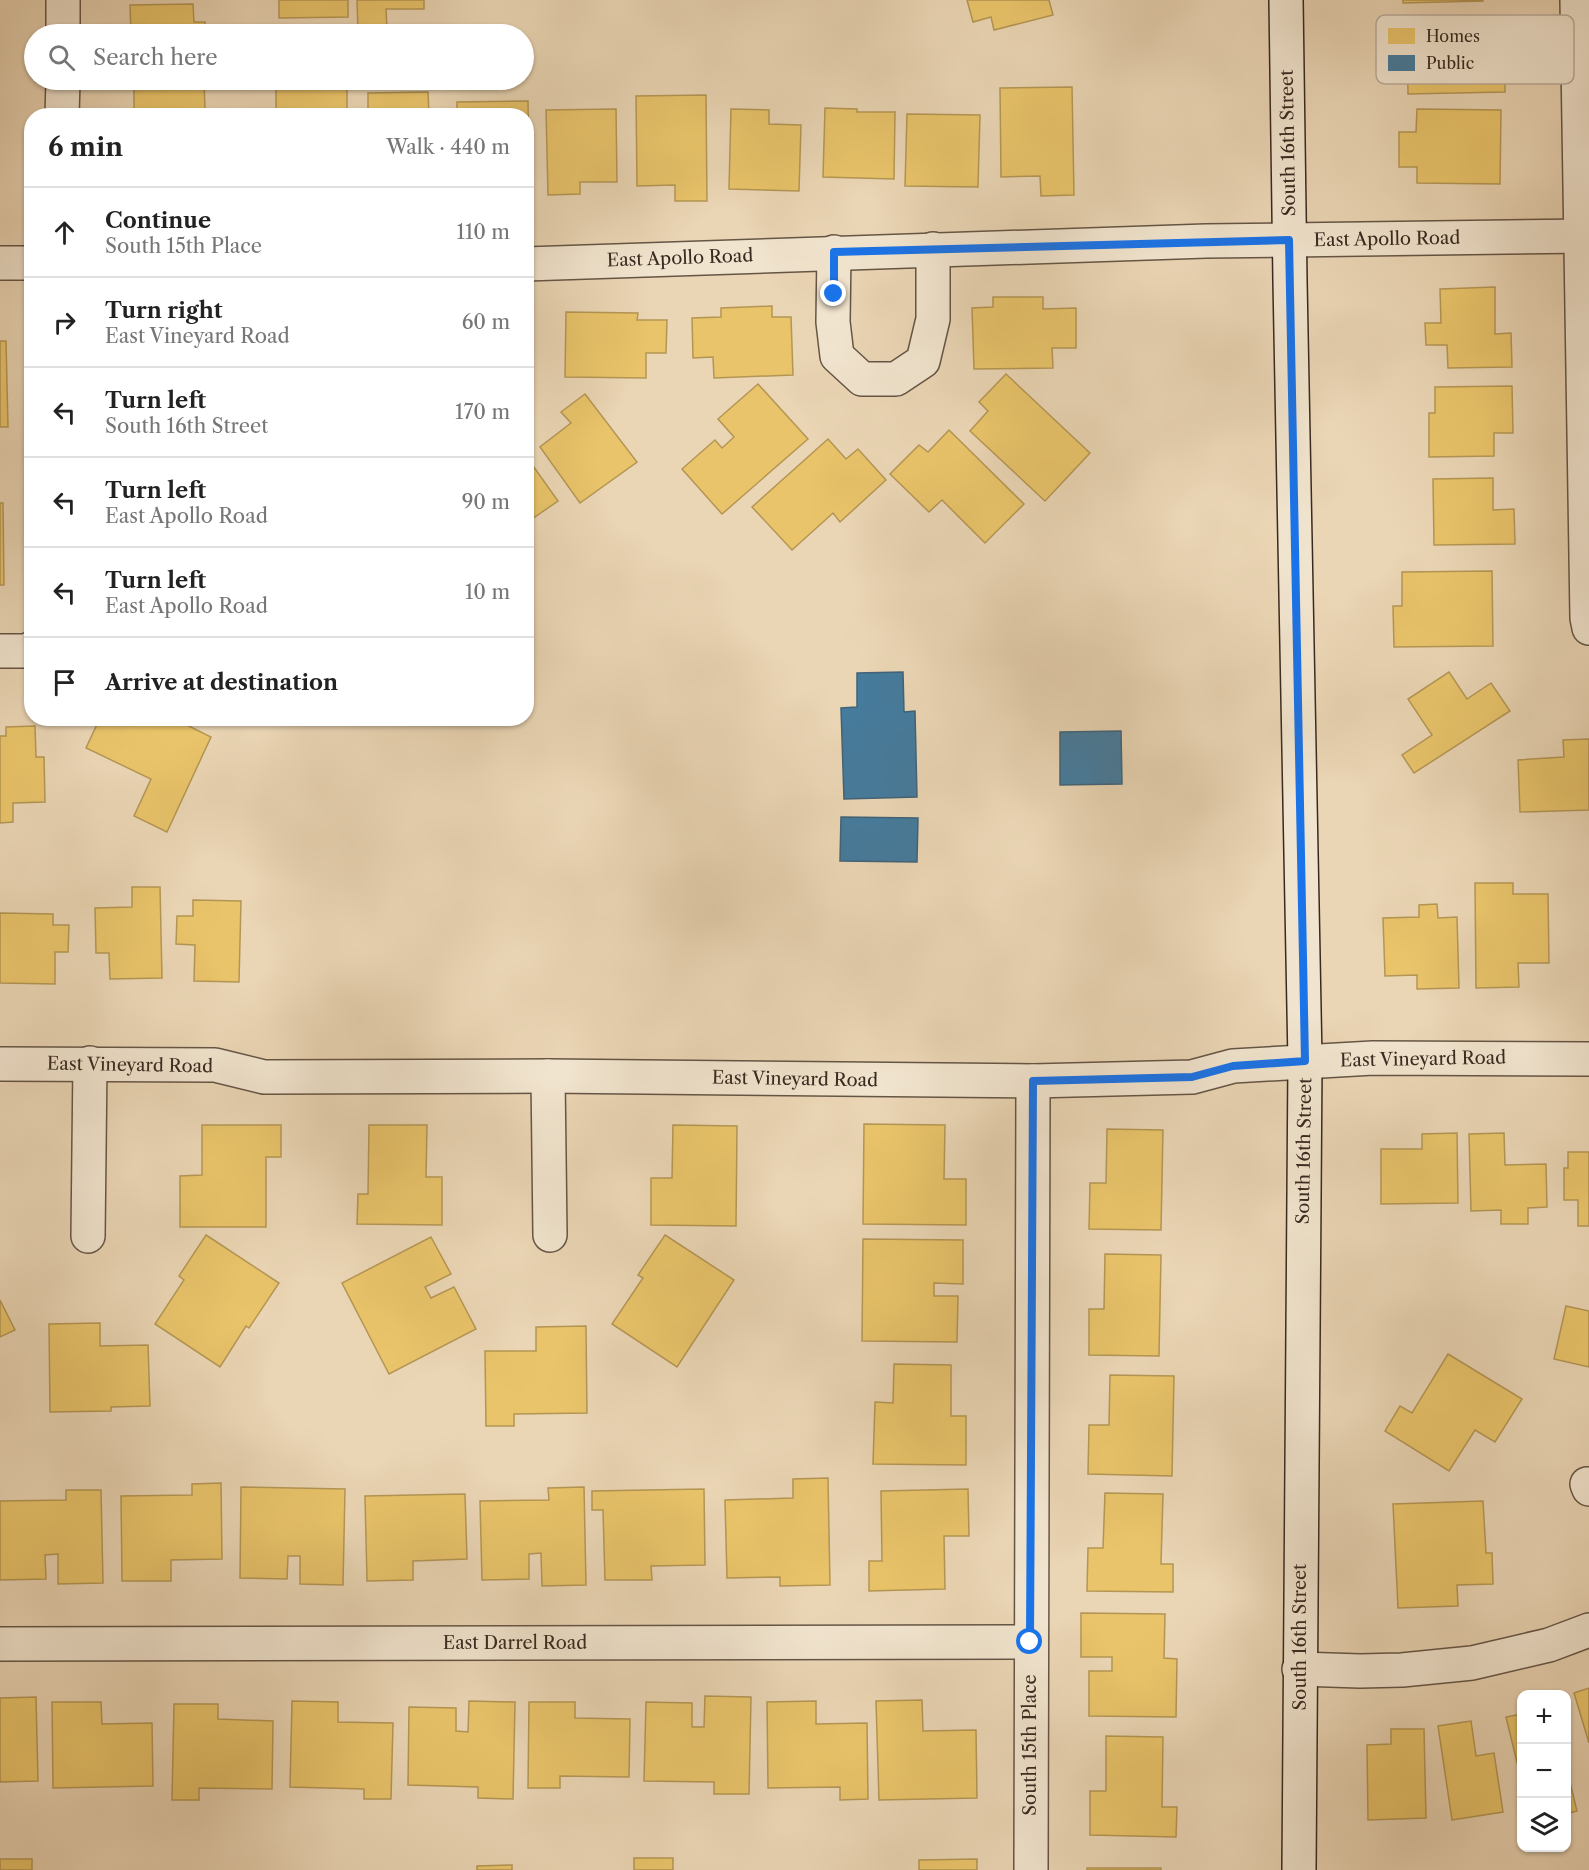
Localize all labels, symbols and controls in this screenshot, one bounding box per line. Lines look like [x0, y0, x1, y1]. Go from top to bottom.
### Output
legend [1376, 15, 1574, 84]
search box [24, 24, 534, 90]
text: Homes [1426, 26, 1480, 46]
icon: search [45, 41, 78, 74]
text: Search here [93, 44, 218, 71]
text: Public [1426, 53, 1474, 73]
street label: South 16th Street [1276, 69, 1300, 217]
text: 6 min [48, 131, 123, 163]
text: Walk · 440 m [386, 135, 510, 159]
text: Continue [105, 207, 211, 234]
icon: ahead [48, 216, 81, 249]
text: 110 m [457, 220, 510, 244]
street label: East Apollo Road [1314, 227, 1461, 251]
text: South 15th Place [105, 234, 262, 258]
street label: East Apollo Road [606, 244, 754, 272]
route end [820, 280, 846, 306]
text: Turn right [105, 297, 223, 324]
icon: right [48, 306, 81, 339]
text: 60 m [462, 310, 510, 334]
text: East Vineyard Road [105, 324, 290, 348]
text: Turn left [105, 387, 206, 414]
icon: left [48, 396, 81, 429]
text: 170 m [455, 400, 510, 424]
text: South 16th Street [105, 414, 268, 438]
text: Turn left [105, 477, 206, 504]
icon: left [48, 486, 81, 519]
text: 90 m [462, 490, 510, 514]
text: East Apollo Road [105, 504, 268, 528]
text: Turn left [105, 567, 206, 594]
icon: left [48, 576, 81, 609]
text: 10 m [465, 580, 510, 604]
text: East Apollo Road [105, 594, 268, 618]
icon: arrive [48, 666, 81, 699]
text: Arrive at destination [105, 669, 338, 696]
street label: East Vineyard Road [1340, 1047, 1506, 1071]
street label: East Vineyard Road [47, 1053, 213, 1077]
street label: East Vineyard Road [712, 1067, 878, 1091]
street label: South 16th Street [1292, 1077, 1316, 1225]
street label: South 16th Street [1289, 1563, 1311, 1710]
route start [1016, 1628, 1042, 1654]
street label: East Darrel Road [443, 1632, 587, 1654]
street label: South 15th Place [1019, 1674, 1041, 1816]
map controls [1517, 1690, 1571, 1852]
button: + [1517, 1690, 1571, 1744]
button: − [1517, 1744, 1571, 1798]
button: layers [1517, 1798, 1571, 1852]

